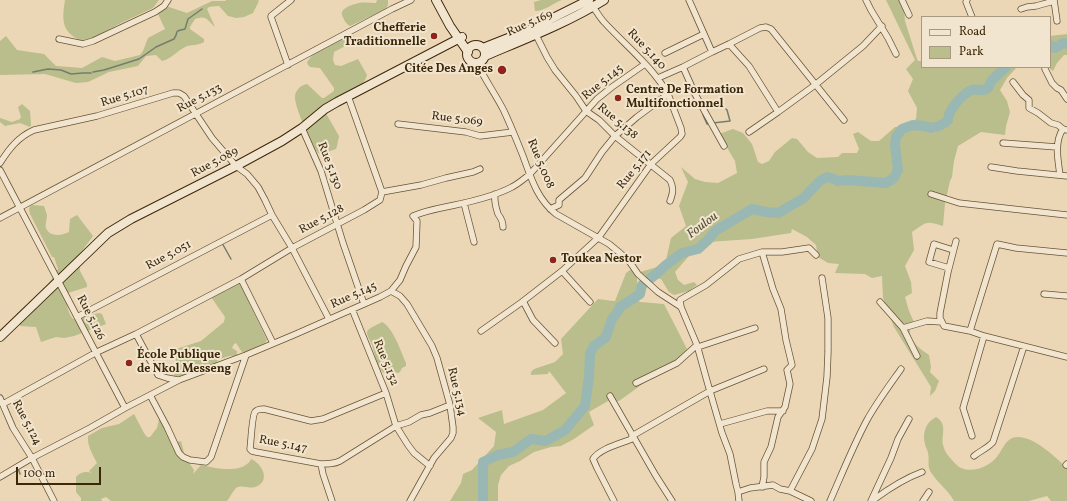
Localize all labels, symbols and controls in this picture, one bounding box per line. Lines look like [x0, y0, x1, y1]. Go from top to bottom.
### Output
street label: Rue 5.169 [505, 8, 555, 40]
legend [921, 16, 1051, 68]
place label: Chefferie Traditionnelle [344, 22, 426, 50]
text: Road [959, 24, 986, 40]
street label: Rue 5.140 [624, 27, 668, 73]
marker: Chefferie Traditionnelle [429, 31, 439, 41]
text: Park [959, 44, 984, 60]
street label: Rue 5.145 [579, 62, 627, 104]
place label: Citée Des Anges [404, 63, 493, 77]
marker: Citée Des Anges [496, 64, 508, 76]
street label: Rue 5.133 [175, 81, 225, 117]
street label: Rue 5.107 [99, 83, 151, 111]
place label: Centre De Formation Multifonctionnel [626, 84, 744, 112]
marker: Centre De Formation Multifonctionnel [613, 93, 623, 103]
street label: Rue 5.138 [594, 101, 640, 143]
street label: Rue 5.069 [431, 110, 483, 130]
street label: Rue 5.008 [523, 137, 557, 191]
street label: Rue 5.130 [313, 140, 345, 192]
street label: Rue 5.089 [189, 145, 241, 181]
street label: Rue 5.171 [615, 147, 655, 193]
street label: Rue 5.128 [297, 202, 347, 238]
water label: Foulou [684, 209, 722, 243]
street label: Rue 5.051 [144, 238, 194, 274]
place label: Toukea Nestor [561, 253, 641, 267]
marker: Toukea Nestor [548, 255, 558, 265]
street label: Rue 5.145 [329, 279, 379, 313]
street label: Rue 5.126 [72, 293, 108, 343]
street label: Rue 5.132 [369, 338, 401, 388]
place label: École Publique de Nkol Messeng [137, 349, 231, 377]
marker: École Publique de Nkol Messeng [124, 358, 134, 368]
street label: Rue 5.134 [443, 366, 469, 418]
street label: Rue 5.124 [8, 398, 44, 448]
street label: Rue 5.147 [257, 433, 309, 457]
scale bar [18, 459, 103, 485]
text: 100 m [23, 466, 55, 482]

